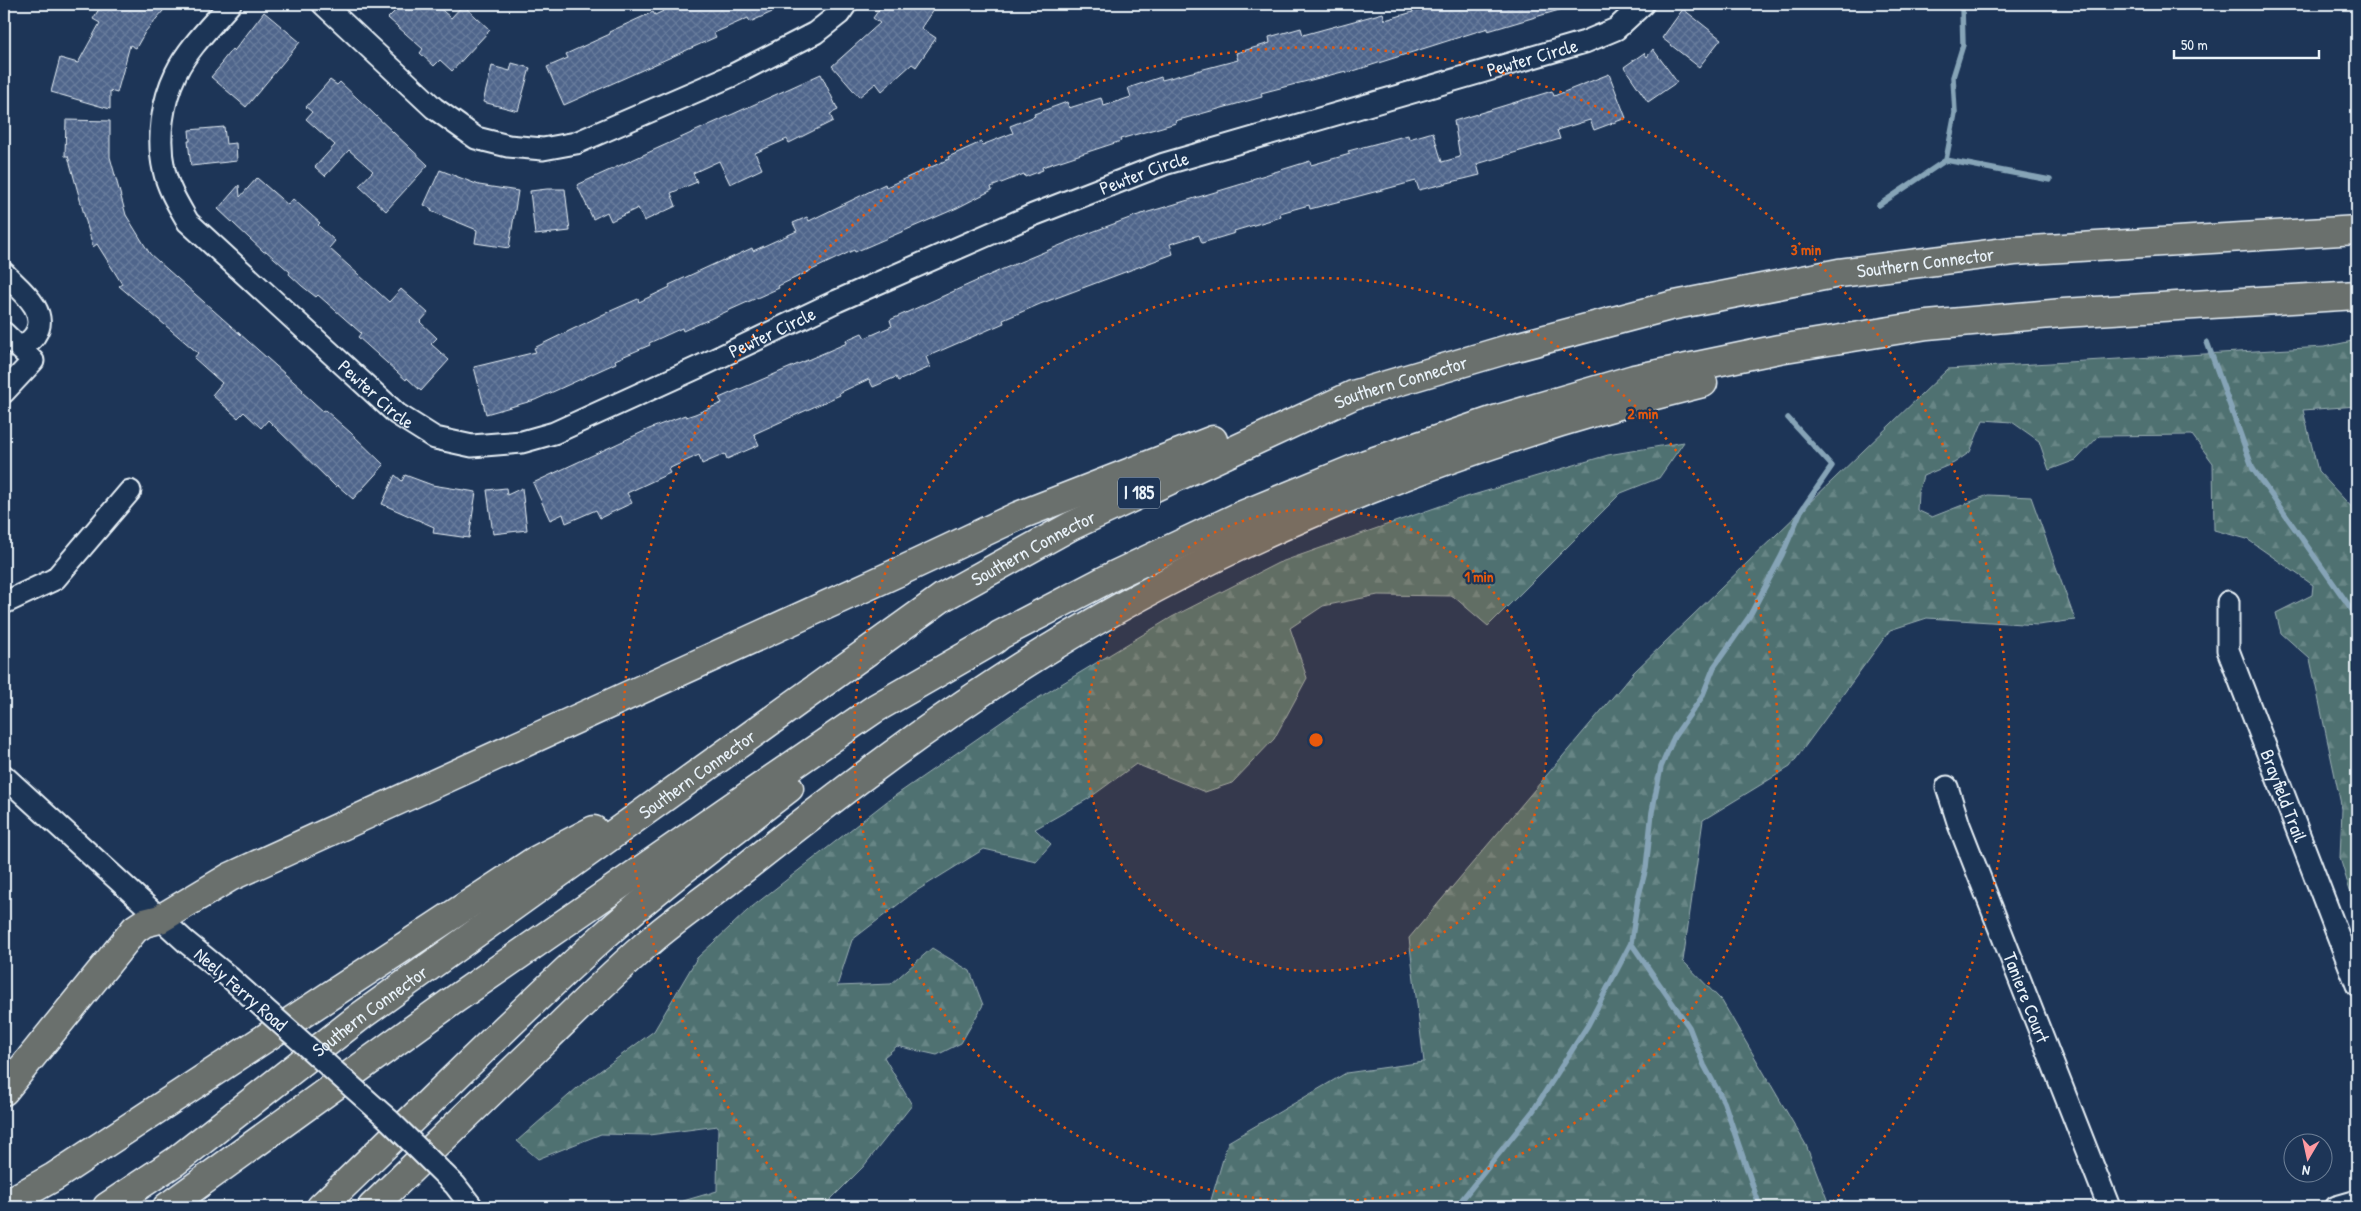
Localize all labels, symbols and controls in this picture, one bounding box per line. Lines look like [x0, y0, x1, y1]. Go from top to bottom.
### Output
scale bar [2174, 28, 2318, 60]
street label: Pewter Circle [1484, 32, 1581, 83]
text: 50 m [2181, 34, 2208, 55]
street label: Pewter Circle [1096, 144, 1192, 201]
text: 3 min [1791, 239, 1821, 260]
street label: Southern Connector [1855, 241, 1996, 284]
street label: Pewter Circle [724, 300, 820, 364]
street label: Southern Connector [1330, 349, 1471, 415]
street label: Pewter Circle [333, 353, 420, 435]
text: 2 min [1628, 403, 1659, 424]
road number: I 185 [1118, 478, 1160, 508]
street label: Southern Connector [966, 503, 1100, 592]
text: 1 min [1464, 566, 1494, 587]
street label: Southern Connector [633, 723, 761, 825]
centre of rings [1307, 731, 1325, 749]
street label: Brayfield Trail [2254, 745, 2314, 847]
street label: Neely Ferry Road [189, 941, 294, 1037]
street label: Taniere Court [1997, 948, 2056, 1047]
street label: Southern Connector [306, 959, 433, 1063]
north arrow [2284, 1134, 2334, 1184]
text: N [2300, 1161, 2311, 1181]

